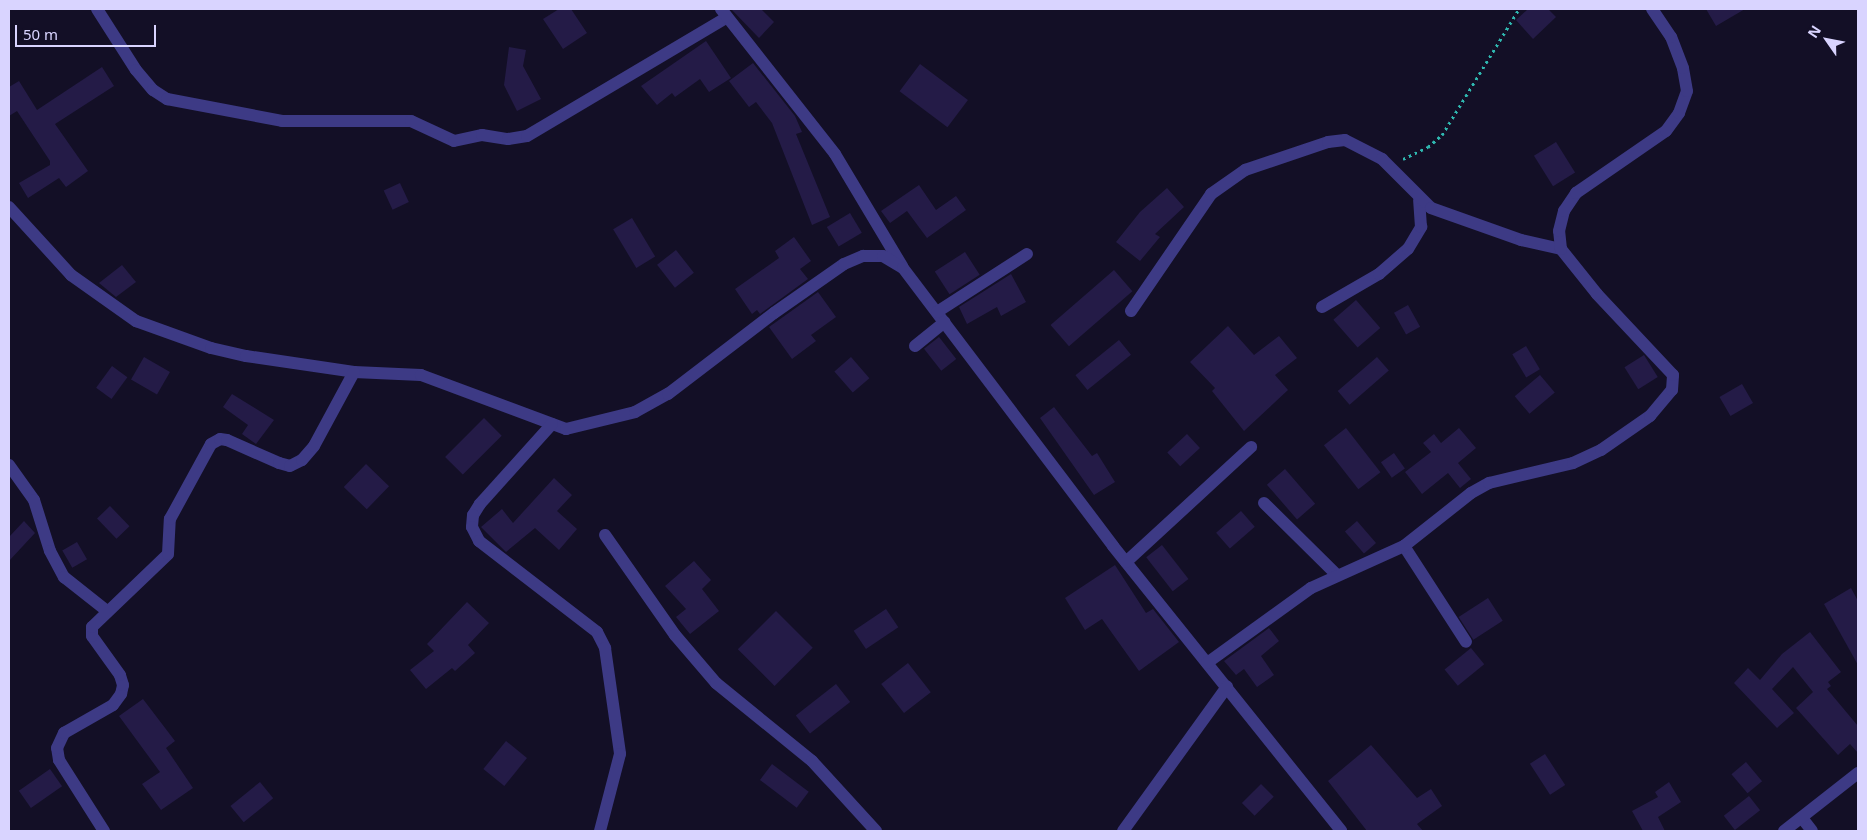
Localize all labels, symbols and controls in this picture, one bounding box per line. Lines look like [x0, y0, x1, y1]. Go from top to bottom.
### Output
scale bar [18, 15, 159, 47]
north arrow [1802, 15, 1852, 65]
text: N [1803, 22, 1825, 42]
text: 50 m [23, 24, 58, 44]

